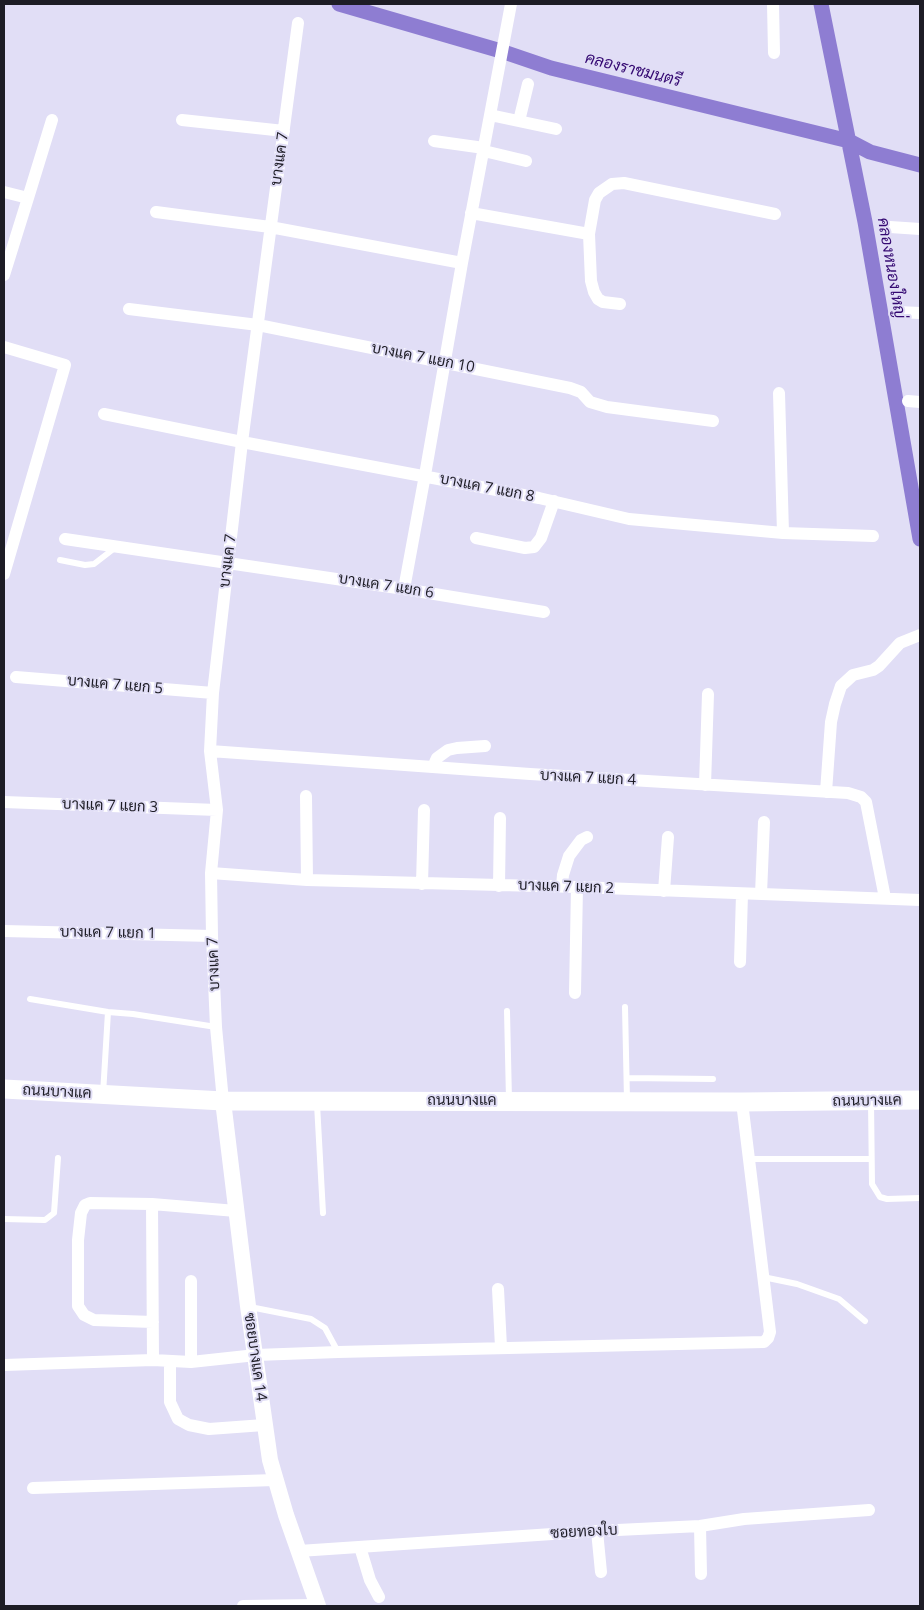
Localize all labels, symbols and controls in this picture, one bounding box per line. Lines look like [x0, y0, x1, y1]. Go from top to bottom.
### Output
water label: คลองราชมนตรี [583, 49, 683, 91]
street label: บางแค 7 [267, 131, 293, 187]
water label: คลองหนองใหญ่ [873, 216, 909, 320]
street label: บางแค 7 แยก 10 [370, 339, 476, 377]
street label: บางแค 7 แยก 8 [438, 470, 536, 506]
street label: บางแค 7 [216, 533, 240, 589]
street label: บางแค 7 แยก 6 [337, 570, 435, 602]
street label: บางแค 7 แยก 5 [66, 672, 164, 698]
street label: บางแค 7 แยก 4 [539, 766, 637, 790]
street label: บางแค 7 แยก 3 [62, 795, 158, 817]
street label: บางแค 7 แยก 2 [518, 876, 614, 898]
street label: บางแค 7 แยก 1 [60, 923, 156, 943]
street label: บางแค 7 [204, 937, 224, 991]
street label: ถนนบางแค [22, 1081, 92, 1103]
street label: ถนนบางแค [832, 1091, 902, 1111]
street label: ถนนบางแค [427, 1092, 497, 1110]
street label: ซอยบางแค 14 [240, 1312, 270, 1402]
street label: ซอยทองใบ [550, 1521, 618, 1543]

